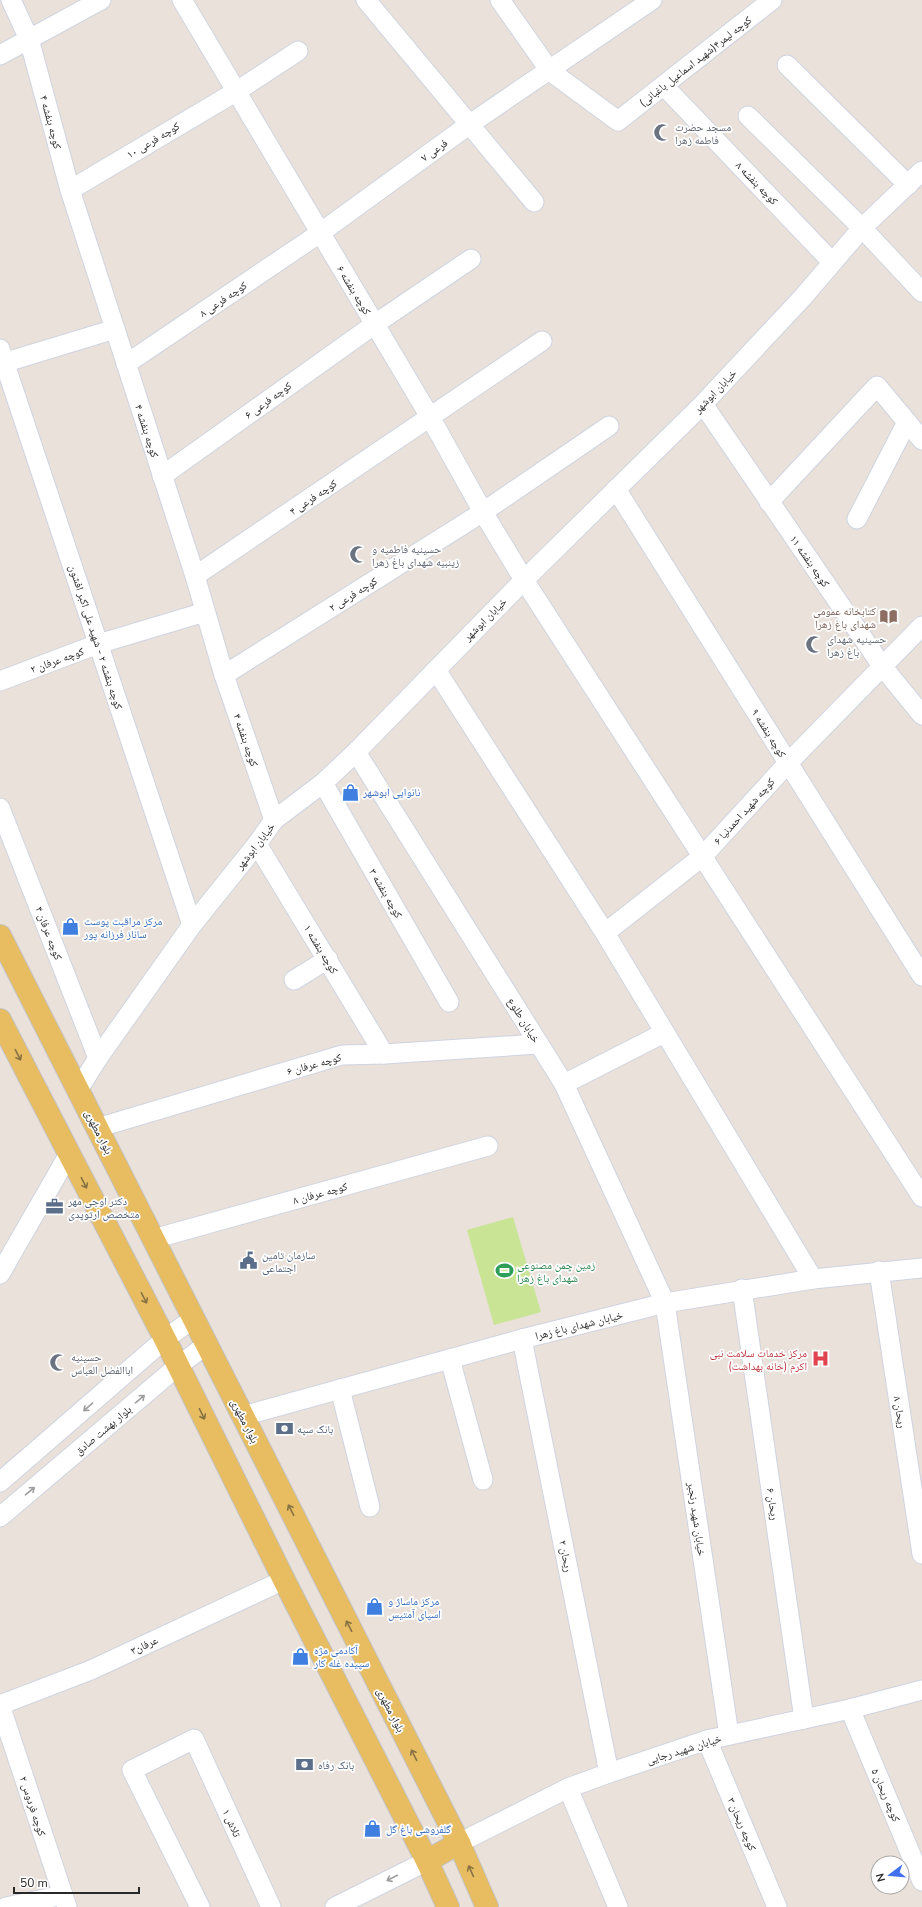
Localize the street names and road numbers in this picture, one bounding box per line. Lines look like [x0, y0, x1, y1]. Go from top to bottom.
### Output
street label: کوچه لیمر۴(شهید اسماعیل باغبانی) [636, 12, 755, 110]
street label: کوچه بنفشه ۴ [36, 94, 65, 151]
street label: کوچه فرعی ۱۰ [124, 118, 183, 162]
street label: فرعی ۷ [418, 135, 451, 165]
street label: کوچه بنفشه ۸ [732, 158, 781, 209]
street label: کوچه بنفشه ۶ [333, 263, 374, 318]
street label: کوچه فرعی ۸ [197, 278, 250, 321]
street label: خیابان ابوشهر [690, 366, 740, 417]
street label: کوچه فرعی ۶ [242, 378, 295, 422]
street label: کوچه بنفشه ۴ [131, 403, 162, 460]
street label: کوچه فرعی ۴ [287, 476, 340, 519]
street label: کوچه بنفشه ۱۱ [786, 532, 833, 591]
street label: کوچه بنفشه ۲ - شهید علی اکبر افشون [65, 563, 126, 712]
street label: کوچه فرعی ۲ [326, 573, 381, 615]
street label: خیابان ابوشهر [460, 594, 510, 645]
street label: کوچه عرفان ۲ [28, 644, 87, 677]
street label: کوچه بنفشه ۹ [748, 706, 790, 761]
street label: کوچه بنفشه ۴ [229, 712, 262, 769]
street label: کوچه شهید احمدنیا ۶ [710, 774, 779, 848]
street label: خیابان ابوشهر [232, 820, 278, 874]
street label: کوچه بنفشه ۳ [365, 866, 406, 921]
street label: کوچه عرفان ۴ [31, 904, 66, 962]
street label: کوچه بنفشه ۱ [300, 922, 341, 977]
street label: خیابان طلوع [504, 995, 543, 1046]
street label: کوچه عرفان ۶ [285, 1050, 344, 1079]
street label: بلوار مطهری [81, 1107, 116, 1157]
street label: کوچه عرفان ۸ [291, 1179, 350, 1208]
street label: خیابان شهدای باغ‌ زهرا [534, 1307, 625, 1344]
street label: ریحان ۸ [890, 1395, 909, 1429]
street label: بلوار مطهری [227, 1396, 262, 1446]
street label: بلوار بهشت صادق [72, 1402, 135, 1459]
street label: خیابان شهید رنجبر [684, 1480, 709, 1557]
street label: ریحان ۶ [763, 1487, 782, 1521]
street label: ریحان ۲ [555, 1539, 576, 1573]
street label: عرفان۳ [128, 1632, 161, 1658]
street label: بلوار مطهری [373, 1685, 408, 1735]
street label: خیابان شهید رجایی [645, 1731, 723, 1768]
street label: کوچه ریحان ۵ [868, 1766, 904, 1825]
street label: کوچه فردوس ۲ [16, 1774, 49, 1838]
street label: کوچه ریحان ۳ [724, 1795, 760, 1854]
street label: تلاش ۱ [219, 1807, 245, 1840]

